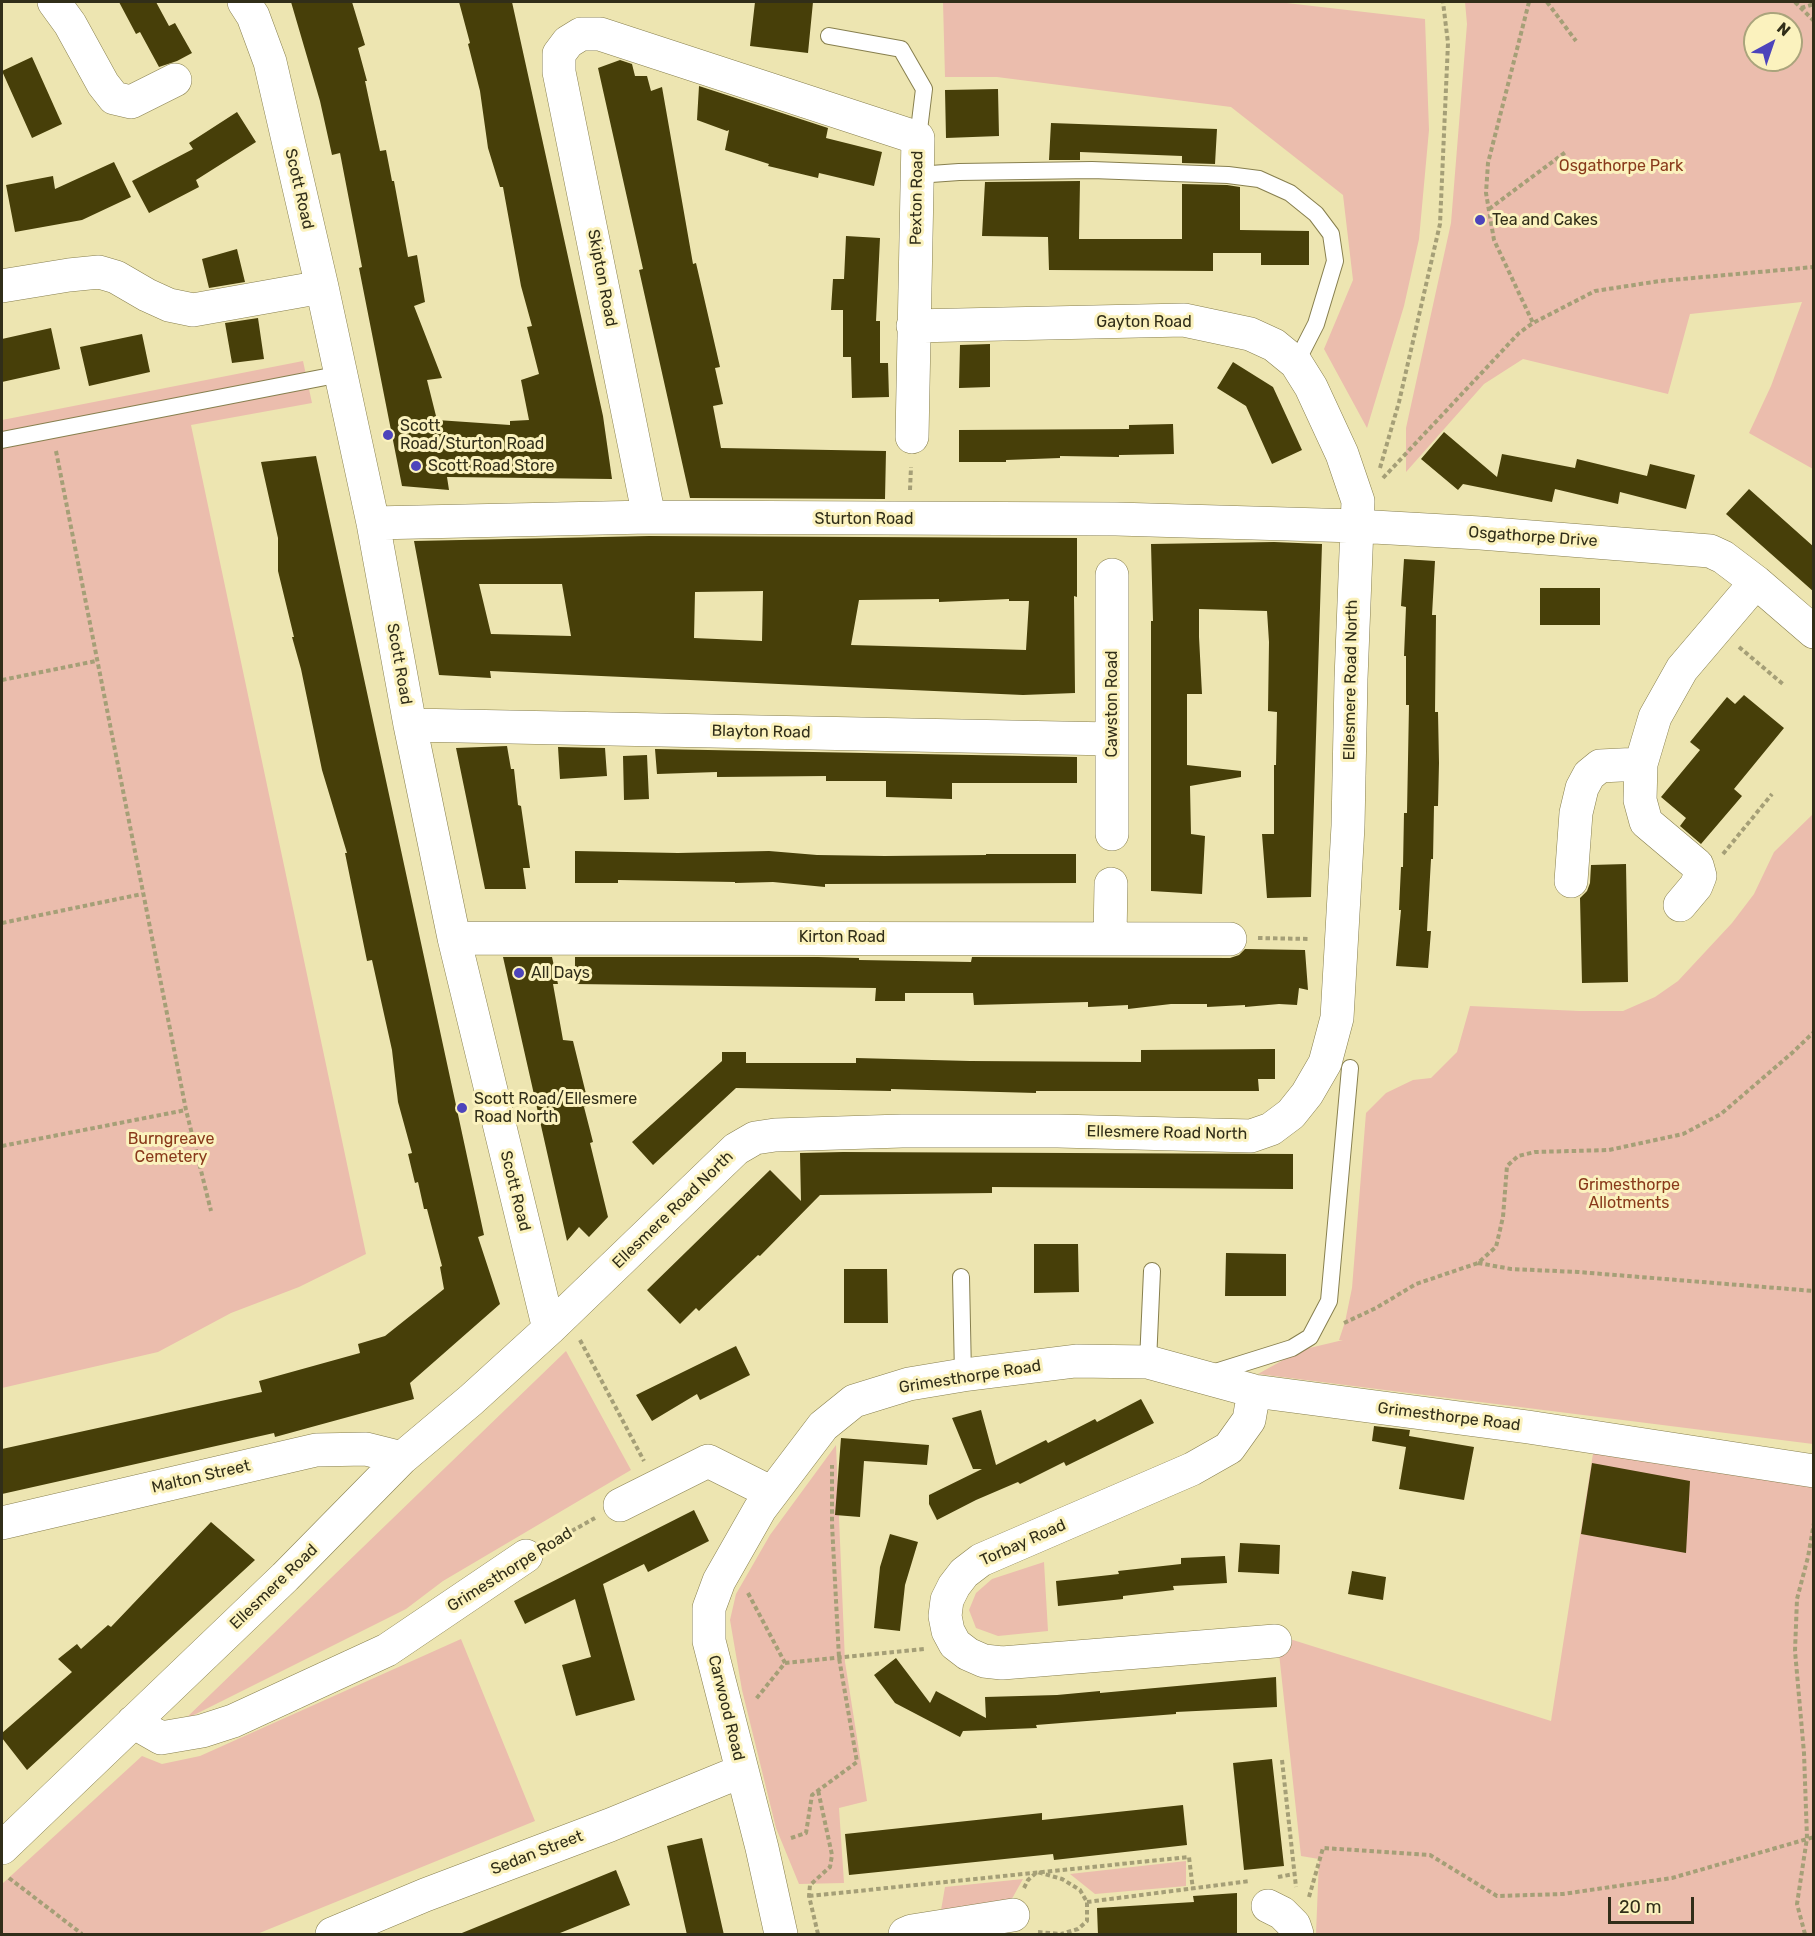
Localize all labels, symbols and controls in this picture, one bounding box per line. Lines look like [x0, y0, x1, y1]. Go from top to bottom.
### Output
north arrow [1743, 12, 1803, 72]
text: N [1773, 18, 1794, 40]
street label: Scott Road [280, 147, 318, 231]
street label: Pexton Road [907, 151, 927, 245]
park label: Osgathorpe Park [1559, 156, 1683, 176]
place label: Tea and Cakes [1492, 210, 1598, 230]
marker: Tea and Cakes [1473, 213, 1487, 227]
street label: Skipton Road [583, 228, 621, 328]
street label: Gayton Road [1096, 312, 1192, 332]
place label: Scott Road/Sturton Road [400, 416, 544, 454]
marker: Scott Road/Sturton Road [381, 428, 395, 442]
place label: Scott Road Store [428, 456, 554, 476]
marker: Scott Road Store [409, 459, 423, 473]
street label: Sturton Road [815, 509, 913, 529]
street label: Osgathorpe Drive [1468, 523, 1598, 551]
street label: Ellesmere Road North [1340, 599, 1362, 761]
street label: Scott Road [382, 622, 416, 706]
street label: Cawston Road [1102, 650, 1122, 758]
street label: Blayton Road [711, 722, 811, 742]
street label: Kirton Road [799, 927, 885, 947]
place label: All Days [531, 963, 590, 983]
marker: All Days [512, 966, 526, 980]
place label: Scott Road/Ellesmere Road North [474, 1089, 637, 1127]
marker: Scott Road/Ellesmere Road North [455, 1101, 469, 1115]
street label: Ellesmere Road North [1086, 1122, 1248, 1144]
park label: Burngreave Cemetery [128, 1129, 214, 1167]
street label: Ellesmere Road North [608, 1147, 738, 1273]
street label: Scott Road [496, 1149, 534, 1233]
park label: Grimesthorpe Allotments [1578, 1175, 1680, 1213]
street label: Grimesthorpe Road [897, 1356, 1043, 1398]
street label: Grimesthorpe Road [1376, 1399, 1522, 1435]
street label: Malton Street [150, 1456, 252, 1498]
street label: Torbay Road [977, 1516, 1069, 1570]
street label: Grimesthorpe Road [444, 1524, 576, 1616]
street label: Ellesmere Road [226, 1540, 322, 1634]
street label: Carwood Road [704, 1653, 748, 1763]
street label: Sedan Street [488, 1827, 586, 1879]
scale bar [1611, 1885, 1696, 1923]
text: 20 m [1619, 1896, 1661, 1918]

